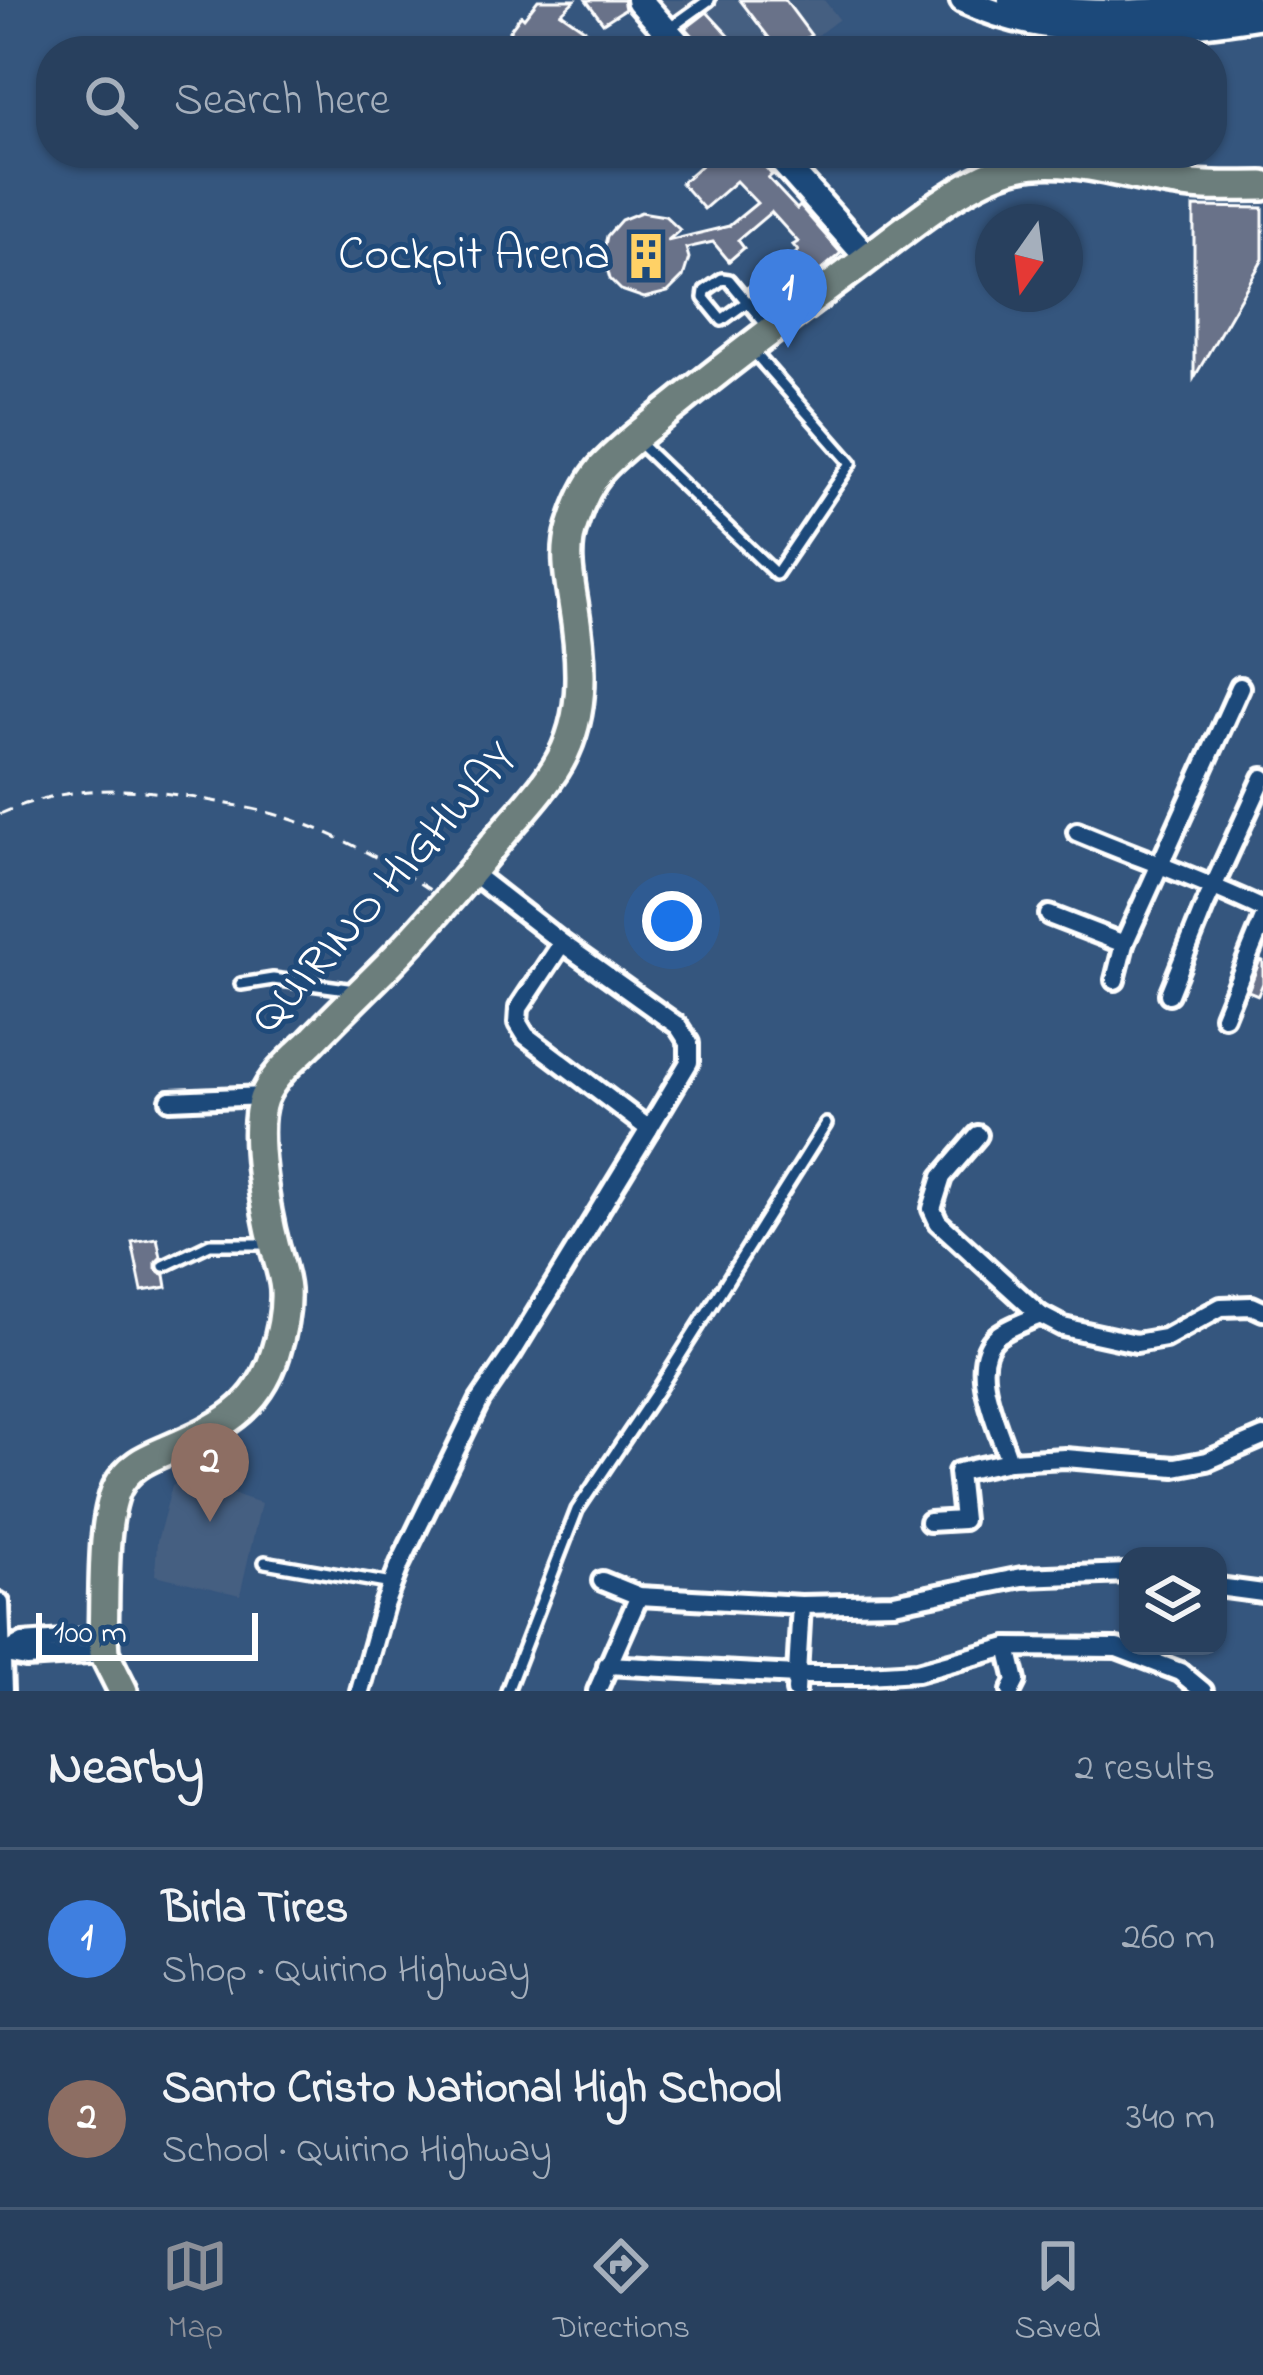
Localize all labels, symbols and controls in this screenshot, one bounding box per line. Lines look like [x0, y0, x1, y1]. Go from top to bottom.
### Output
search box [36, 36, 1227, 168]
icon: search [78, 69, 144, 135]
text: Search here [174, 69, 390, 135]
north arrow [975, 204, 1083, 312]
place label: Cockpit Arena [338, 221, 610, 291]
building icon: Cockpit Arena [621, 231, 671, 281]
pin: 1 [749, 249, 827, 348]
street label: QUIRINO HIGHWAY [234, 727, 536, 1051]
your location [642, 891, 702, 951]
pin: 2 [171, 1423, 249, 1522]
map controls [1119, 1547, 1227, 1655]
button: layers [1119, 1547, 1227, 1655]
scale bar [36, 1607, 258, 1660]
text: 100 m [54, 1610, 127, 1658]
text: Nearby [48, 1732, 204, 1807]
text: 2 results [1075, 1741, 1215, 1798]
text: Birla Tires [162, 1877, 348, 1943]
text: 1 [81, 1910, 93, 1967]
text: 260 m [1122, 1910, 1215, 1967]
text: Shop · Quirino Highway [162, 1943, 530, 2000]
text: Santo Cristo National High School [162, 2057, 782, 2123]
text: 2 [77, 2090, 97, 2147]
text: 340 m [1126, 2090, 1215, 2147]
text: School · Quirino Highway [162, 2123, 552, 2180]
tab: Map [162, 2233, 228, 2353]
tab: Directions [553, 2233, 690, 2353]
tab: Saved [1015, 2233, 1101, 2353]

